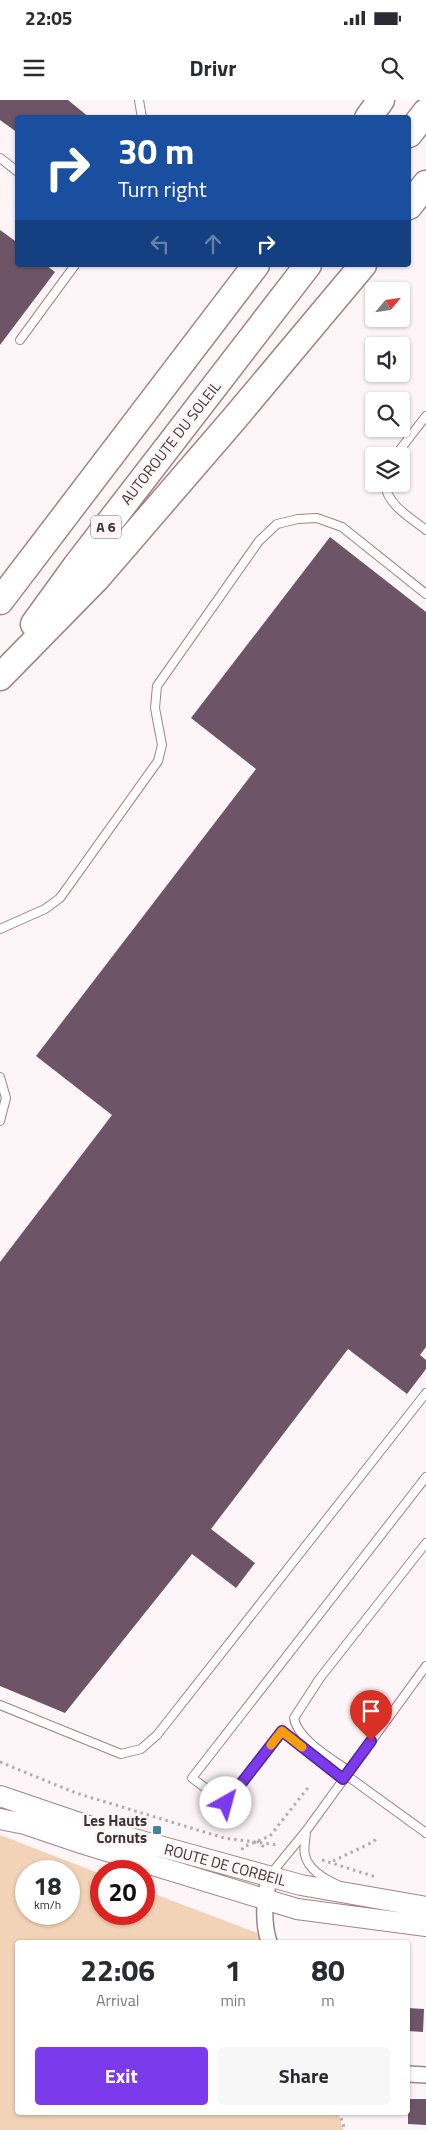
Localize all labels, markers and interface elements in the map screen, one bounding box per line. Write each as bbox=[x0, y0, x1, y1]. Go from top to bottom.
text: 22:05 bbox=[25, 3, 72, 32]
text: Drivr bbox=[189, 51, 237, 85]
icon: menu bbox=[20, 54, 48, 82]
icon: search bbox=[378, 54, 406, 82]
text: 30 m bbox=[118, 124, 194, 178]
icon: right bbox=[35, 135, 100, 200]
text: Turn right bbox=[118, 172, 207, 206]
icon: left bbox=[146, 230, 174, 258]
icon: ahead bbox=[199, 230, 227, 258]
icon: right bbox=[252, 230, 280, 258]
north arrow bbox=[365, 282, 410, 328]
map controls bbox=[365, 282, 410, 492]
button: sound bbox=[365, 337, 410, 382]
street label: AUTOROUTE DU SOLEIL bbox=[115, 376, 226, 509]
button: search bbox=[365, 392, 410, 437]
button: layers bbox=[365, 447, 410, 492]
road number: A 6 bbox=[91, 516, 121, 538]
pin bbox=[350, 1690, 392, 1741]
icon: arrive bbox=[357, 1697, 385, 1725]
position arrow bbox=[199, 1776, 251, 1828]
place label: Les Hauts Cornuts bbox=[83, 1809, 147, 1849]
marker: Les Hauts Cornuts bbox=[151, 1824, 163, 1836]
street label: ROUTE DE CORBEIL bbox=[162, 1837, 289, 1892]
speed limit sign: 20 bbox=[90, 1860, 155, 1925]
text: 18 bbox=[33, 1867, 62, 1905]
text: km/h bbox=[34, 1895, 61, 1914]
text: 22:06 bbox=[80, 1947, 155, 1993]
text: 1 bbox=[225, 1947, 242, 1993]
text: 80 bbox=[311, 1947, 345, 1993]
text: Arrival bbox=[96, 1988, 139, 2012]
text: min bbox=[220, 1988, 246, 2012]
text: m bbox=[321, 1988, 335, 2012]
button: Exit bbox=[35, 2047, 208, 2105]
button: Share bbox=[218, 2047, 390, 2105]

